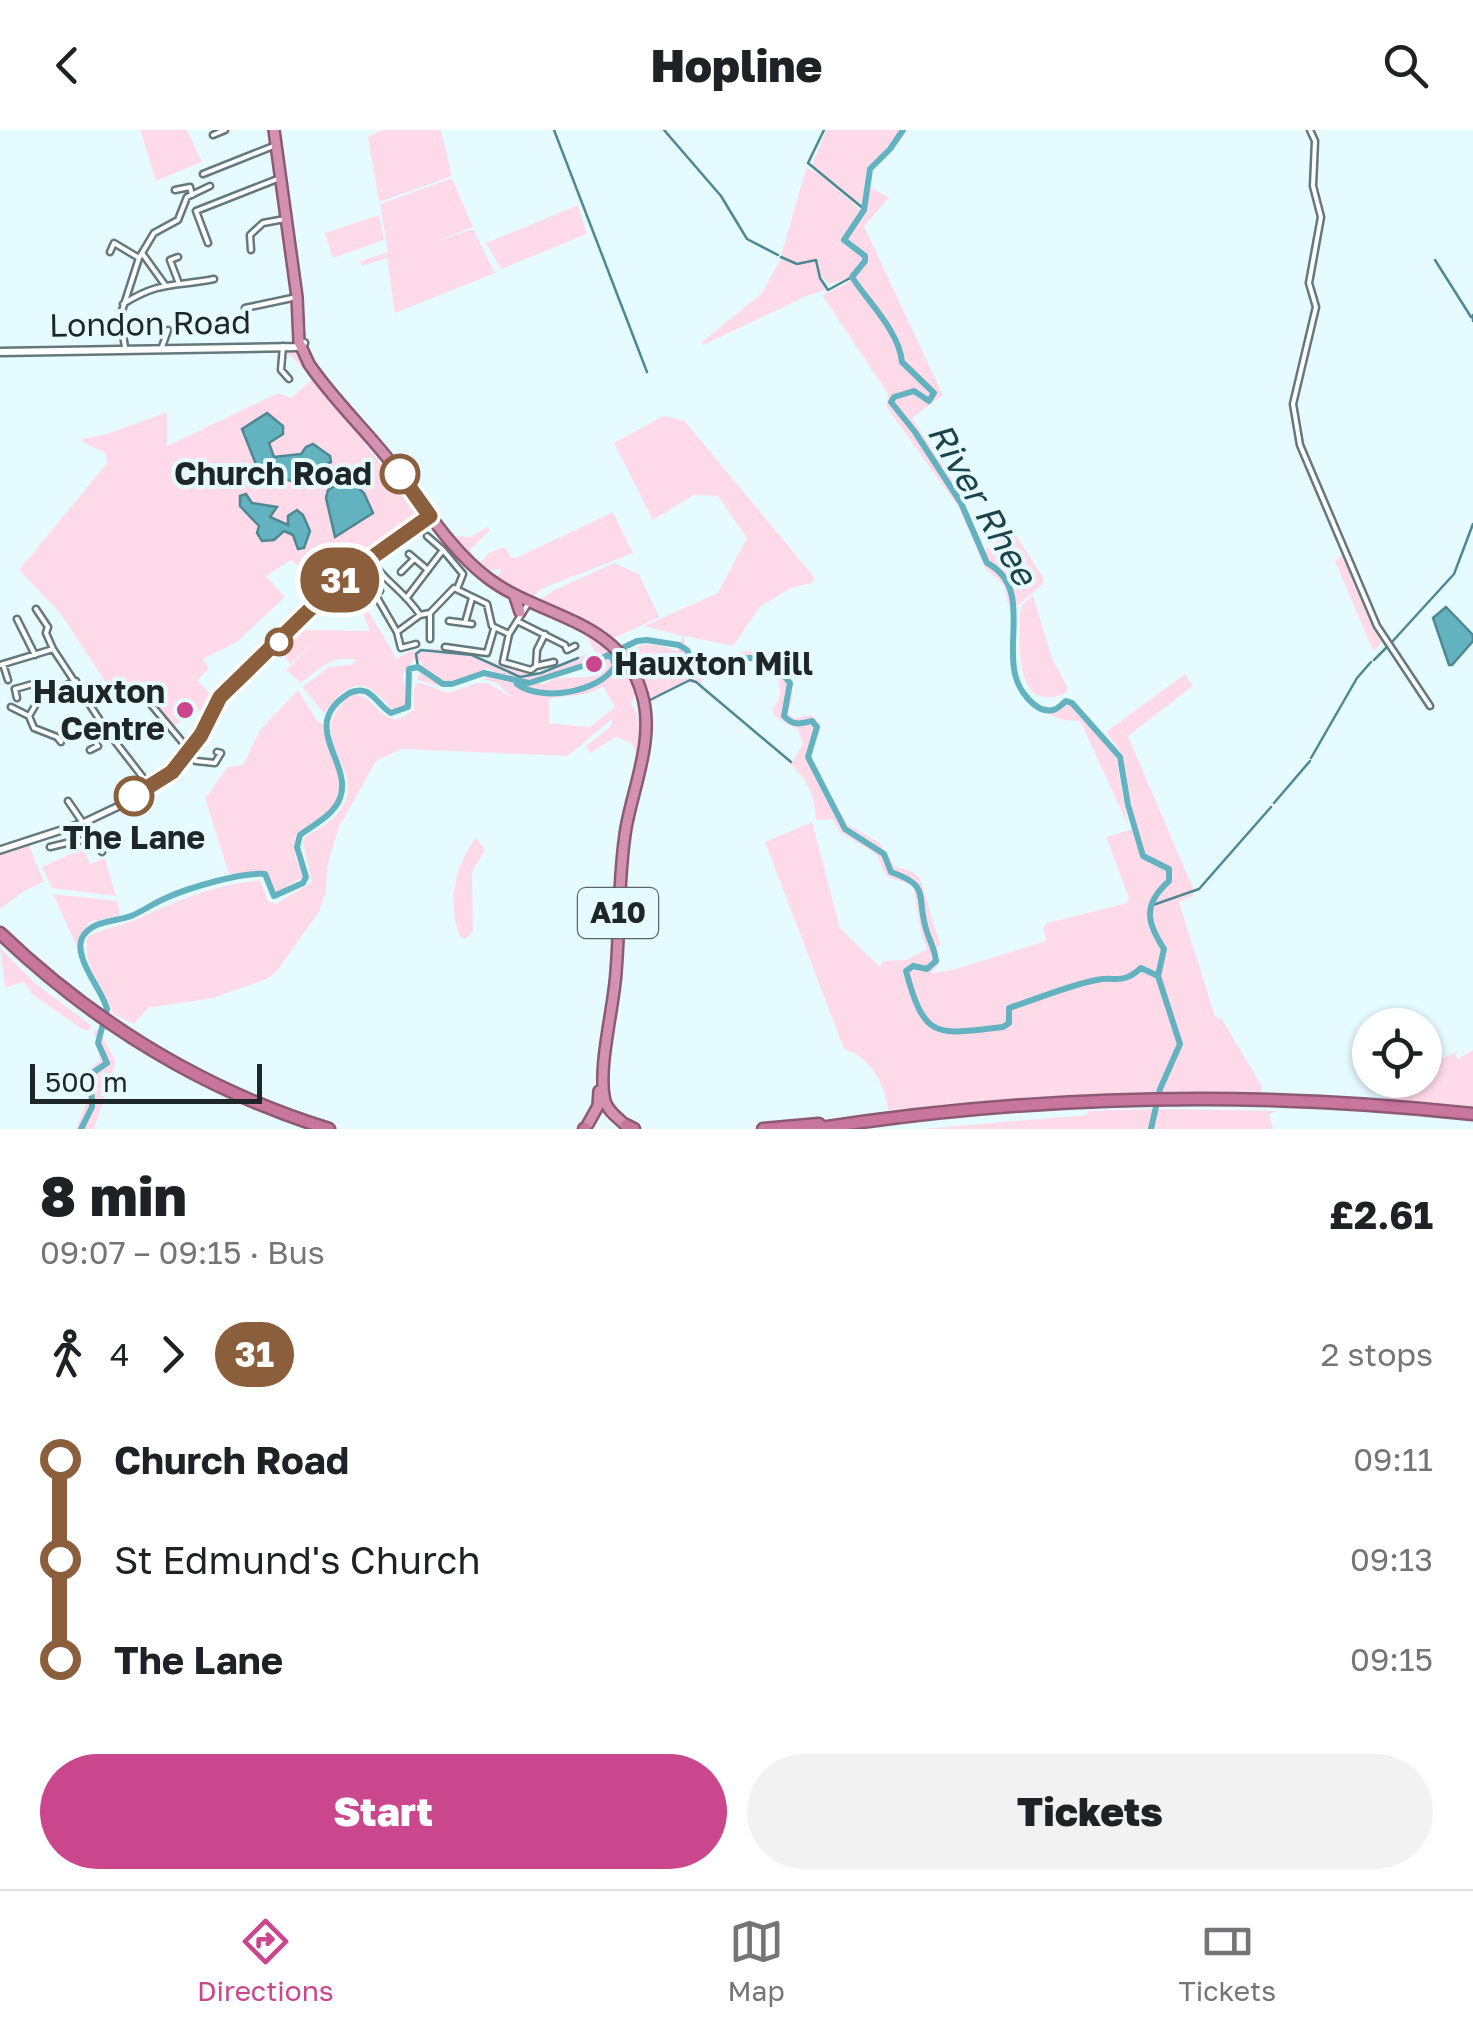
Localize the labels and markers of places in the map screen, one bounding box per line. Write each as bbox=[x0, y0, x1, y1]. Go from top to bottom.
place label: Church Road bbox=[174, 454, 372, 492]
marker: Church Road bbox=[381, 455, 419, 493]
unlabelled marker bbox=[266, 629, 292, 655]
place label: Hauxton Mill bbox=[614, 644, 813, 682]
marker: Hauxton Mill bbox=[583, 653, 605, 675]
place label: Hauxton Centre bbox=[33, 672, 165, 747]
marker: Hauxton Centre bbox=[174, 699, 196, 721]
marker: The Lane bbox=[115, 777, 153, 815]
place label: The Lane bbox=[63, 818, 205, 856]

